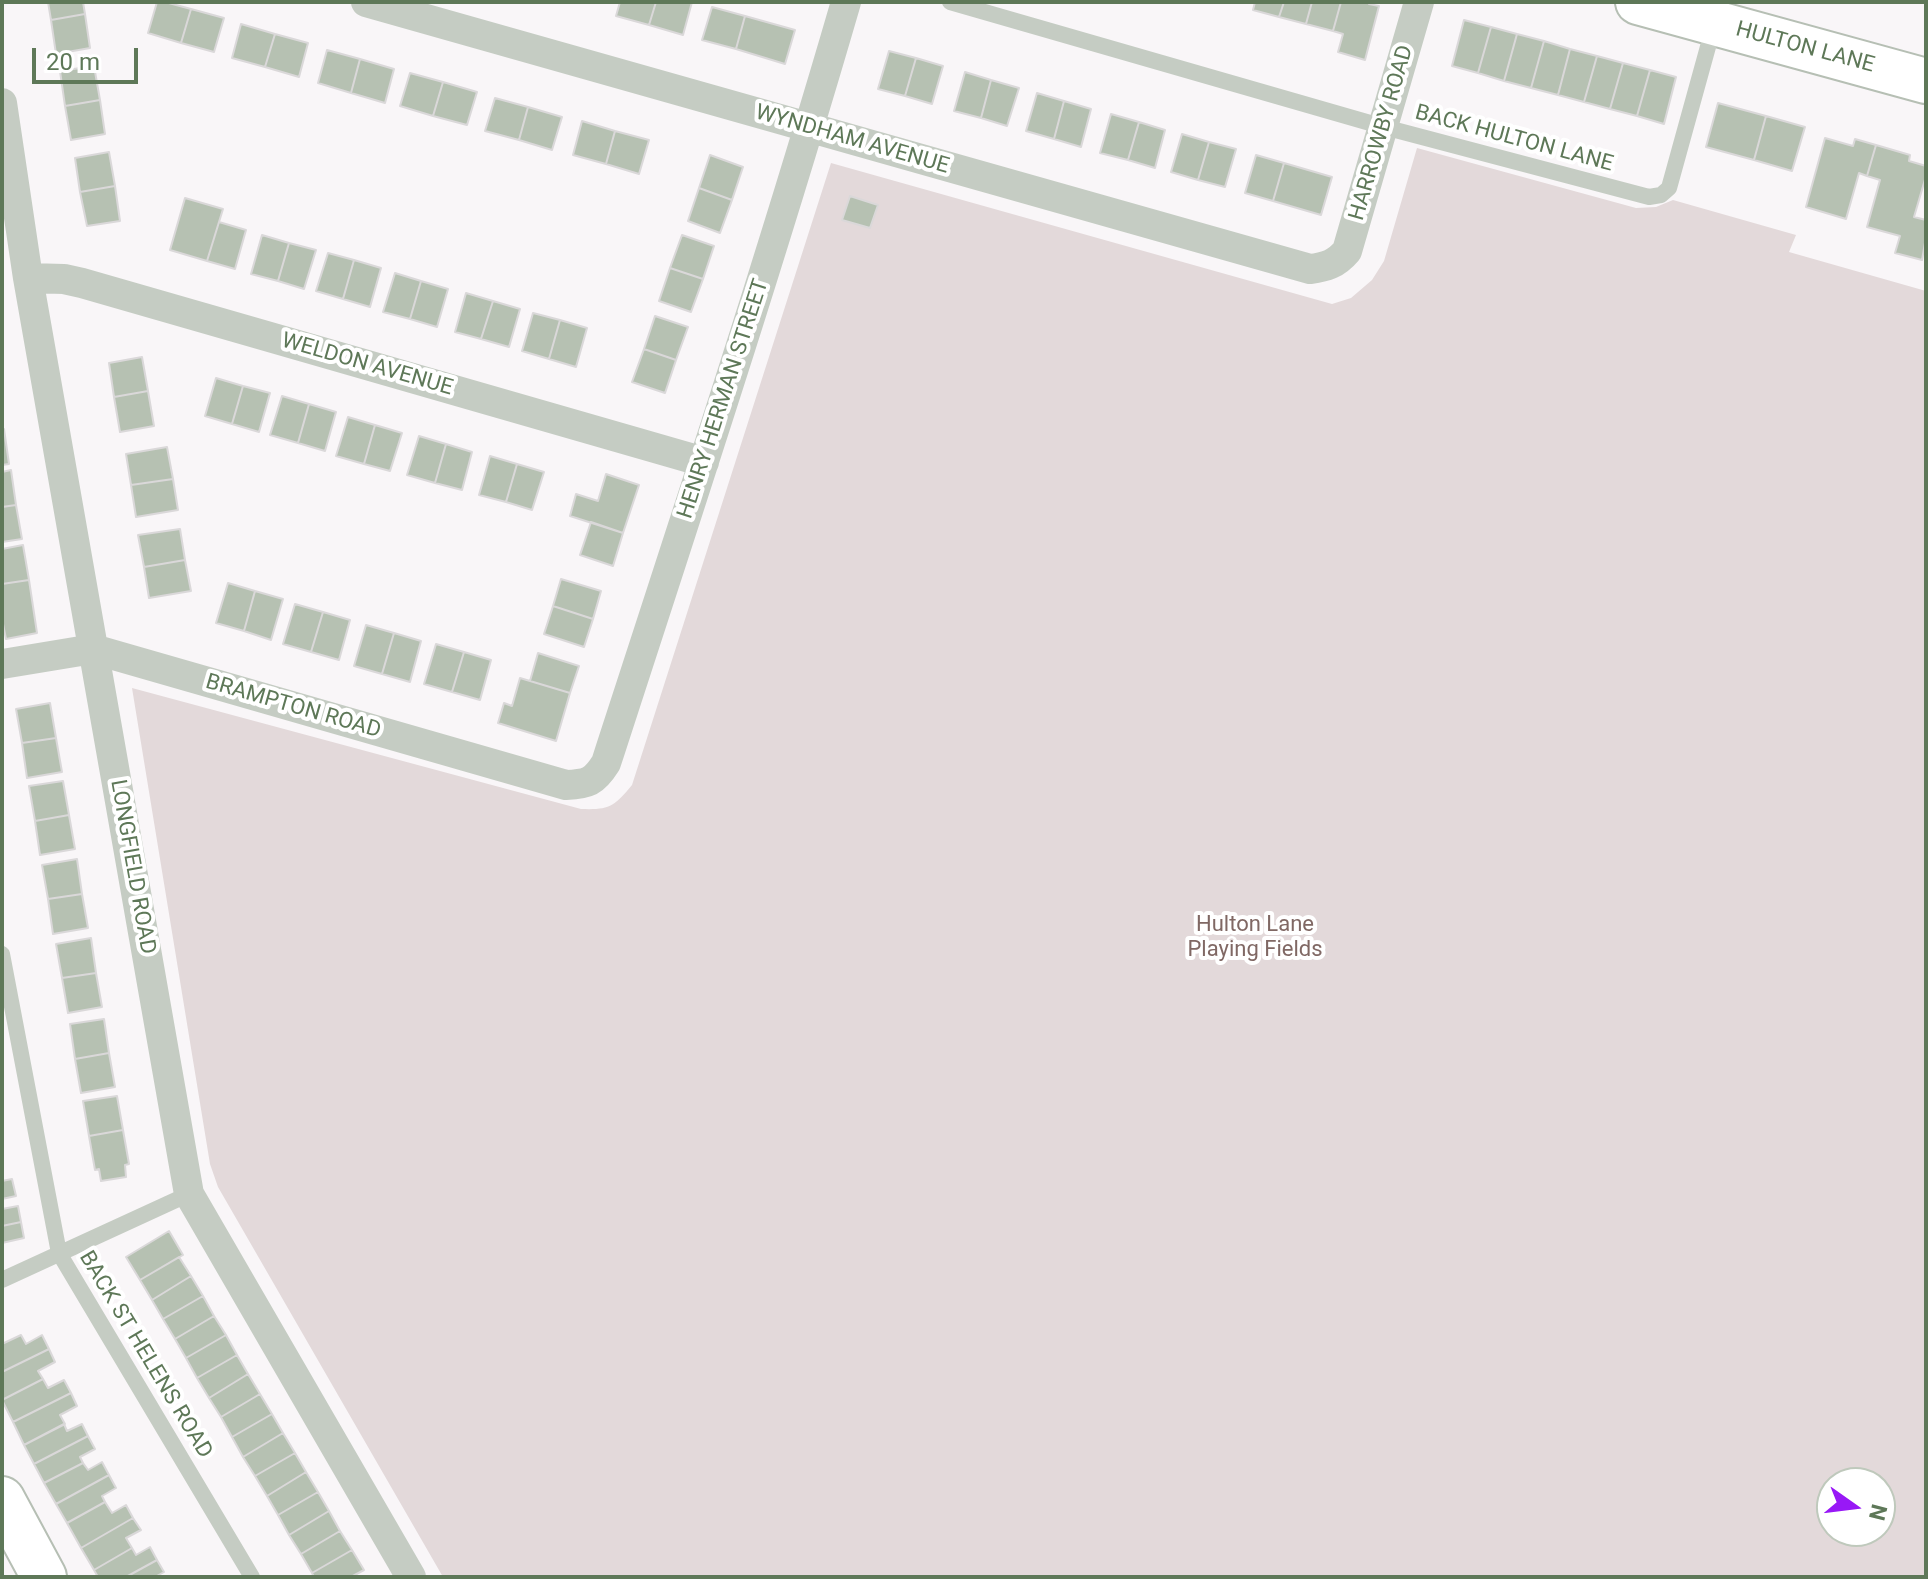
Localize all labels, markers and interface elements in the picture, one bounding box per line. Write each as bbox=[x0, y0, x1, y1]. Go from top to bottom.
street label: HULTON LANE bbox=[1733, 17, 1877, 79]
scale bar bbox=[36, 32, 142, 82]
street label: HARROWBY ROAD bbox=[1344, 42, 1420, 224]
text: 20 m bbox=[46, 48, 100, 76]
street label: WYNDHAM AVENUE bbox=[752, 100, 952, 180]
street label: BACK HULTON LANE bbox=[1412, 100, 1616, 178]
street label: HENRY HERMAN STREET bbox=[673, 276, 775, 522]
street label: WELDON AVENUE bbox=[278, 328, 456, 402]
street label: BRAMPTON ROAD bbox=[202, 669, 384, 745]
street label: LONGFIELD ROAD bbox=[104, 778, 160, 956]
park label: Hulton Lane Playing Fields bbox=[1187, 912, 1323, 964]
street label: BACK ST HELENS ROAD bbox=[73, 1247, 217, 1463]
north arrow bbox=[1816, 1467, 1896, 1547]
text: N bbox=[1864, 1502, 1892, 1523]

